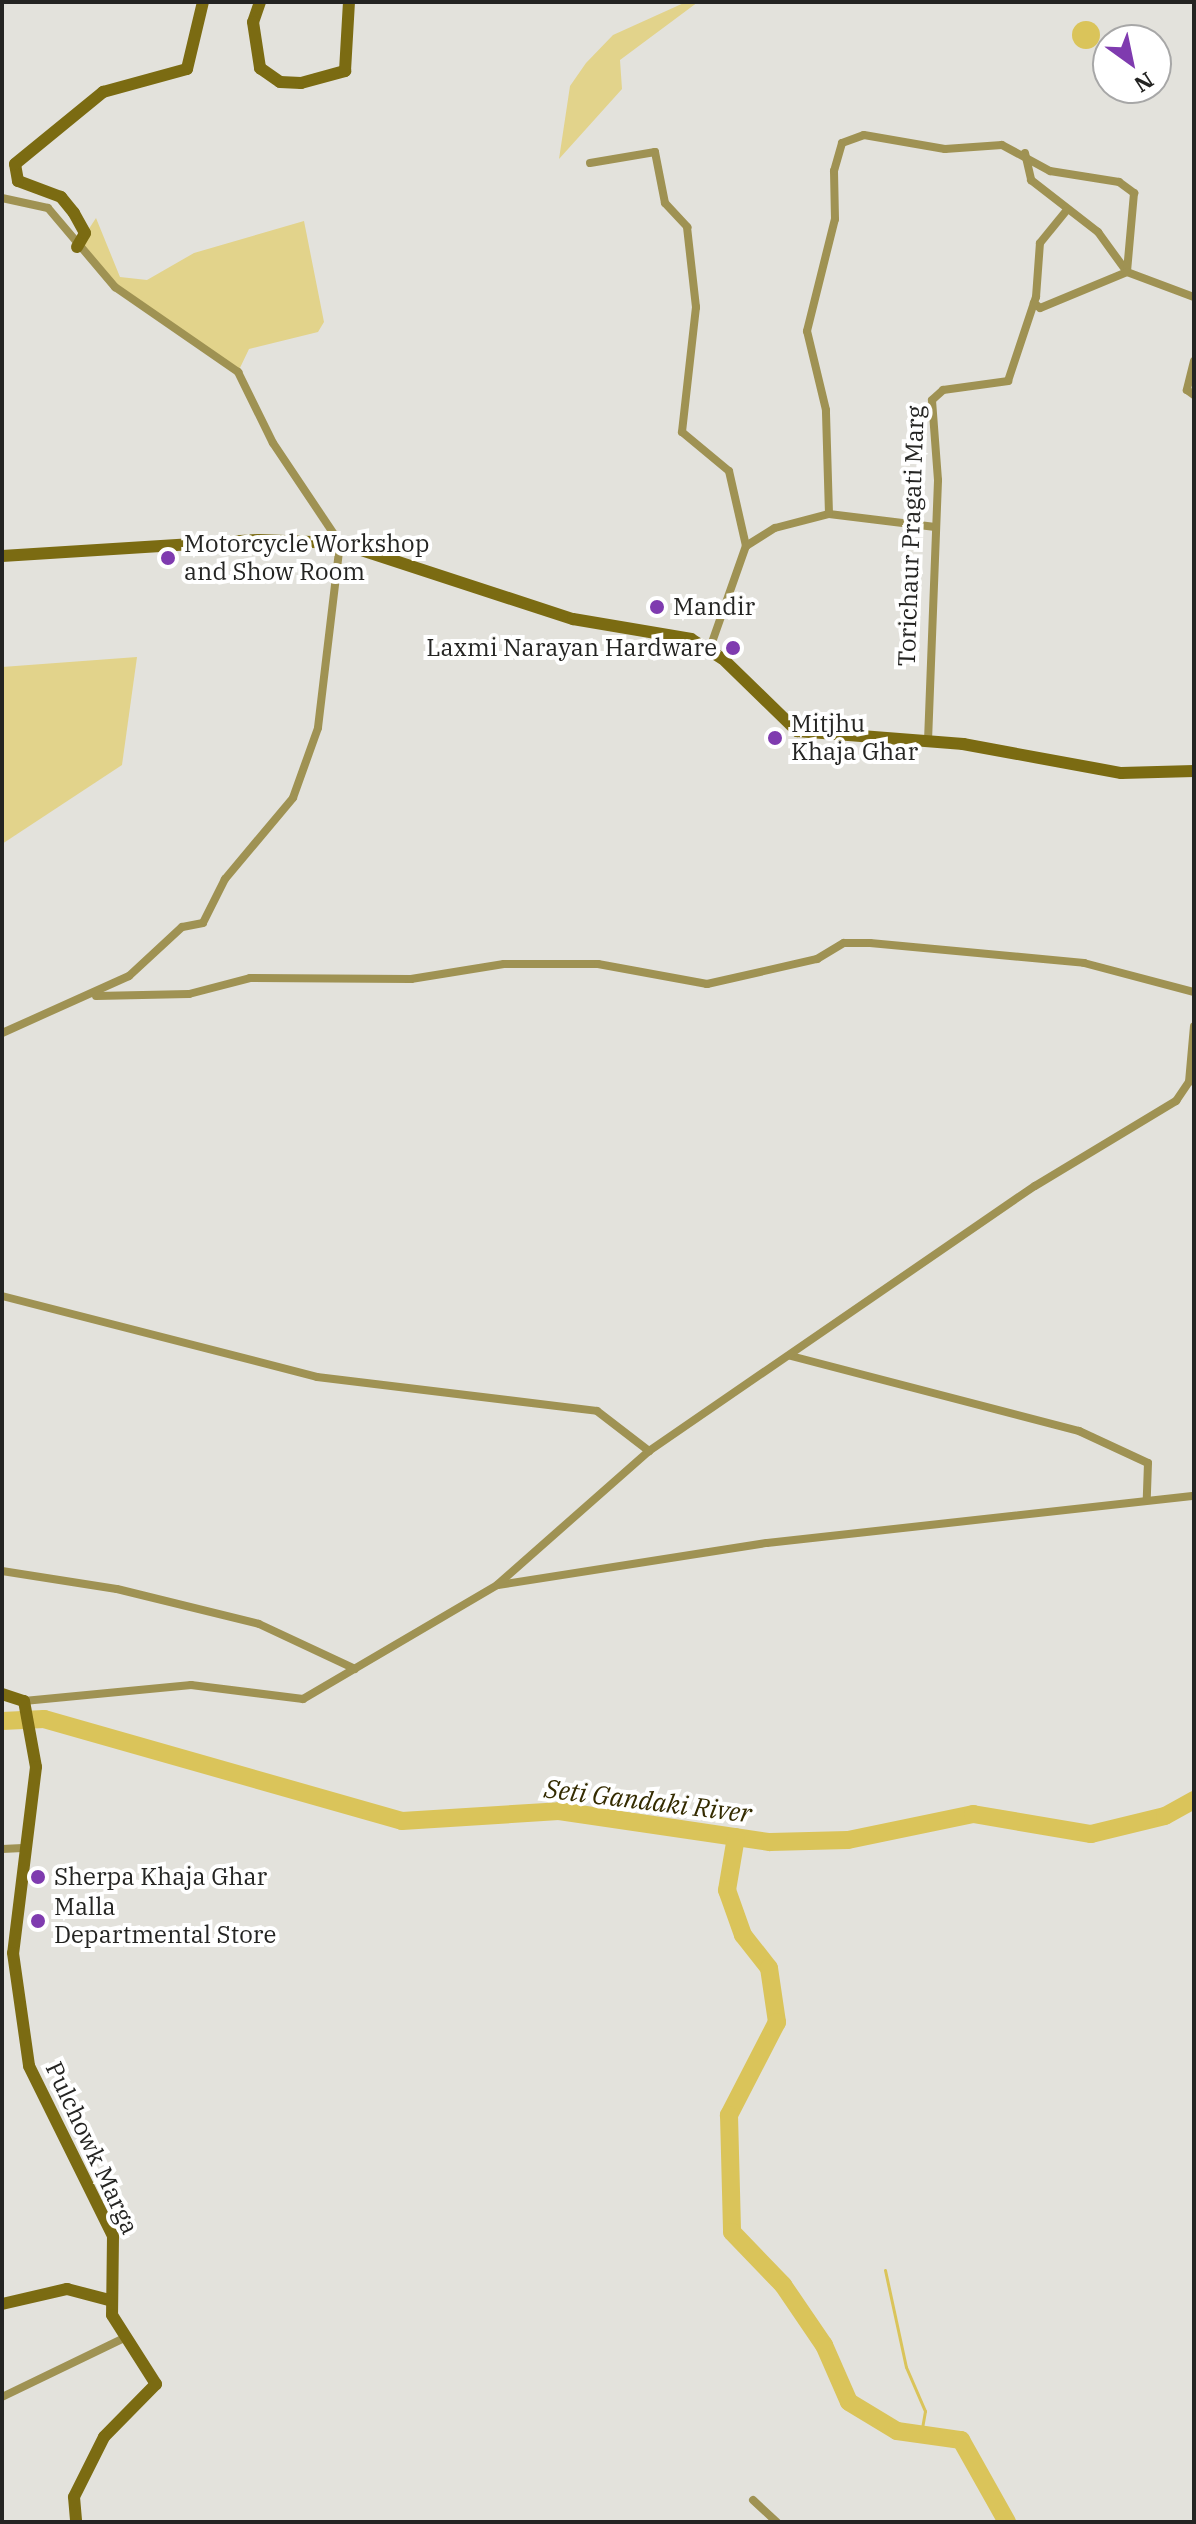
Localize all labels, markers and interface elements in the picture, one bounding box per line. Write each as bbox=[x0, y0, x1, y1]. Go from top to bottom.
north arrow bbox=[1092, 24, 1172, 104]
text: N bbox=[1129, 66, 1159, 100]
street label: Torichaur Pragati Marg bbox=[892, 405, 930, 667]
place label: Motorcycle Workshop and Show Room bbox=[184, 530, 429, 586]
marker: Motorcycle Workshop and Show Room bbox=[159, 549, 177, 567]
place label: Mandir bbox=[673, 593, 755, 621]
marker: Mandir bbox=[648, 598, 666, 616]
place label: Laxmi Narayan Hardware bbox=[426, 634, 717, 662]
marker: Laxmi Narayan Hardware bbox=[724, 639, 742, 657]
place label: Mitjhu Khaja Ghar bbox=[791, 710, 918, 766]
marker: Mitjhu Khaja Ghar bbox=[766, 729, 784, 747]
water label: Seti Gandaki River bbox=[542, 1773, 754, 1829]
place label: Sherpa Khaja Ghar bbox=[54, 1863, 267, 1891]
marker: Sherpa Khaja Ghar bbox=[29, 1868, 47, 1886]
place label: Malla Departmental Store bbox=[54, 1893, 276, 1949]
marker: Malla Departmental Store bbox=[29, 1912, 47, 1930]
street label: Pulchowk Marga bbox=[39, 2057, 145, 2239]

